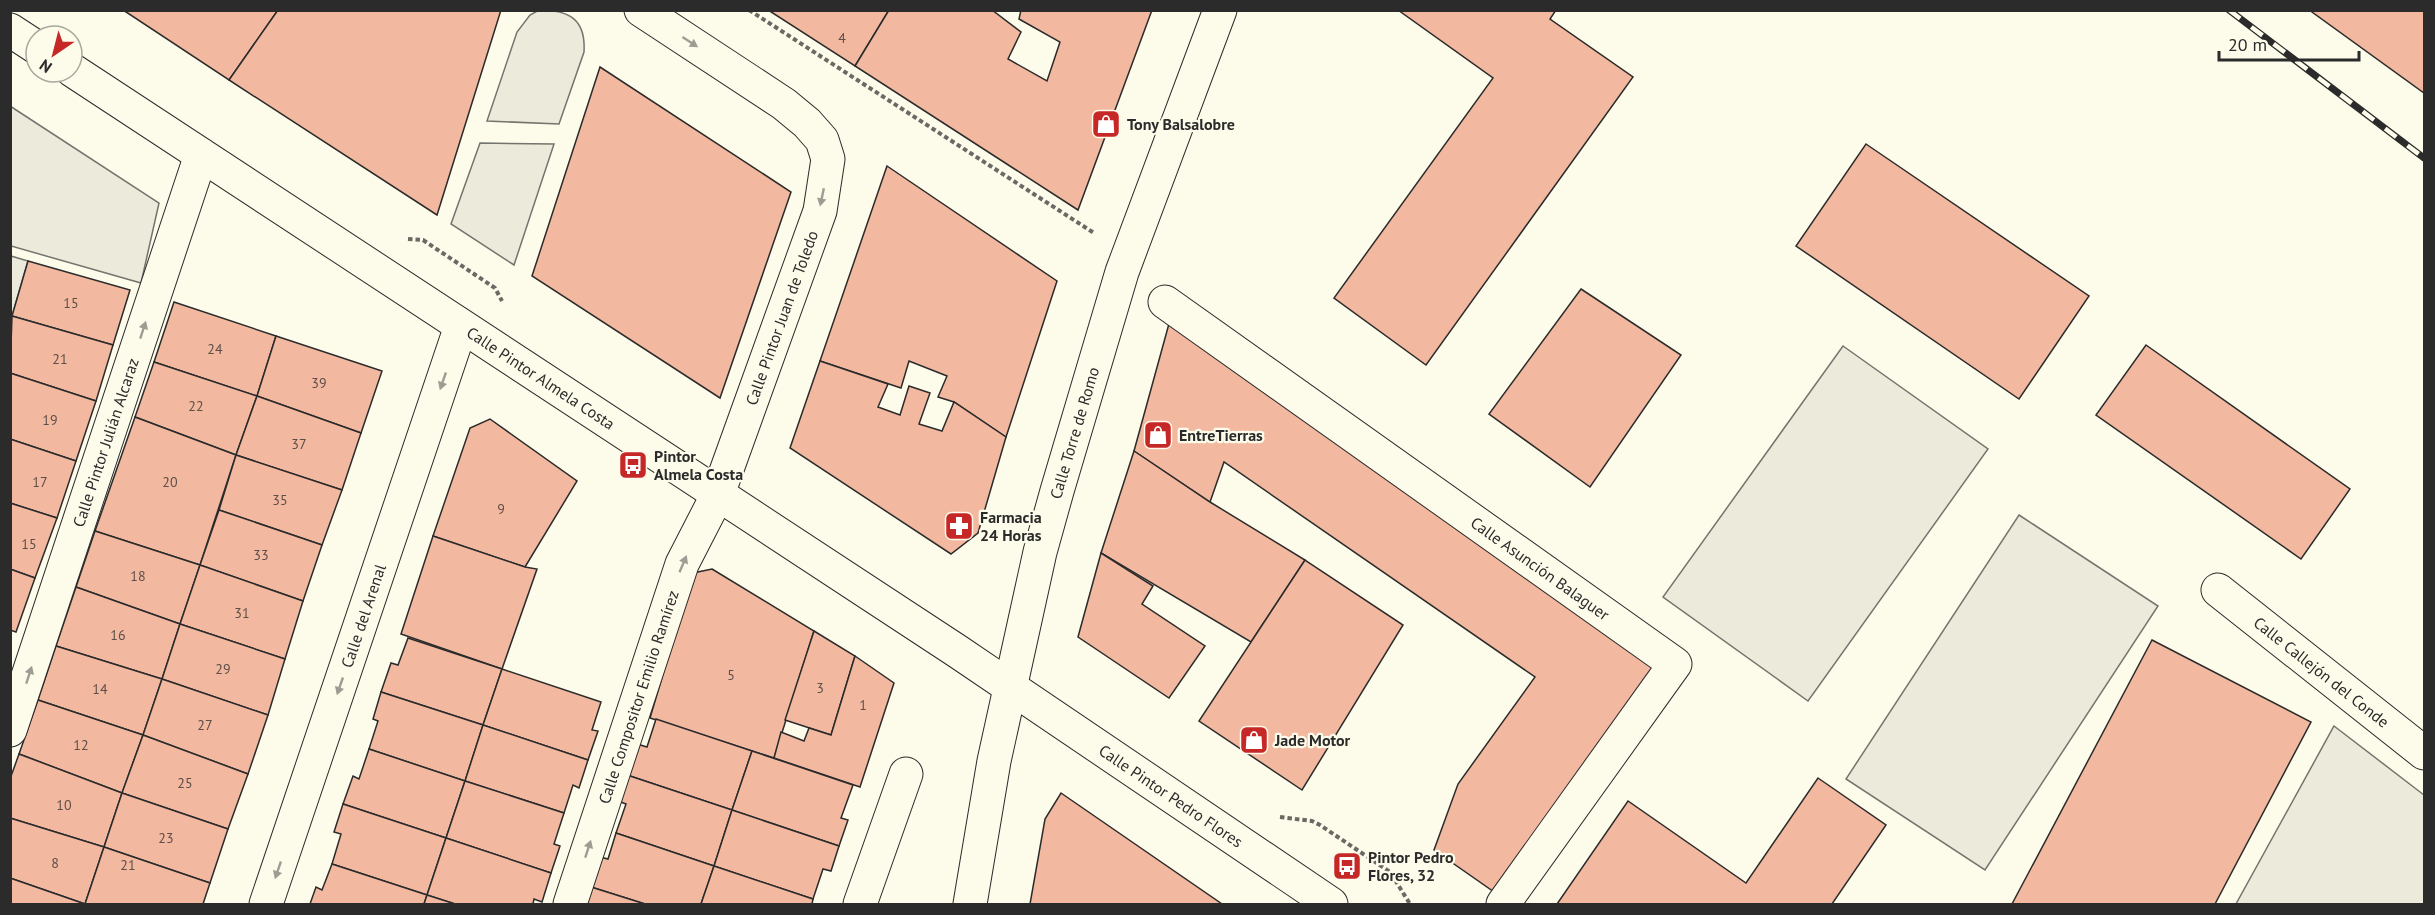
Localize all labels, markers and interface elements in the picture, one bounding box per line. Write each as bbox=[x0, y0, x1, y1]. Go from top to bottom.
north arrow bbox=[24, 24, 84, 84]
scale bar bbox=[2219, 24, 2358, 62]
house number: 4 bbox=[838, 29, 846, 47]
text: 20 m bbox=[2228, 33, 2267, 56]
one-way arrow bbox=[682, 37, 698, 48]
text: N bbox=[35, 55, 55, 77]
shop icon: Tony Balsalobre bbox=[1090, 108, 1122, 140]
place label: Tony Balsalobre bbox=[1127, 114, 1235, 134]
one-way arrow bbox=[817, 188, 827, 206]
street label: Calle Pintor Juan de Toledo bbox=[741, 228, 822, 408]
house number: 15 bbox=[63, 294, 79, 312]
one-way arrow bbox=[139, 321, 148, 339]
street label: Calle Pintor Almela Costa bbox=[463, 322, 619, 434]
house number: 24 bbox=[207, 340, 223, 358]
house number: 21 bbox=[52, 350, 68, 368]
street label: Calle Pintor Julián Alcaraz bbox=[68, 355, 143, 529]
street label: Calle Torre de Romo bbox=[1045, 364, 1103, 501]
one-way arrow bbox=[437, 372, 447, 390]
house number: 39 bbox=[311, 374, 327, 392]
house number: 22 bbox=[188, 397, 204, 415]
house number: 19 bbox=[42, 411, 58, 429]
shop icon: EntreTierras bbox=[1142, 419, 1174, 451]
place label: EntreTierras bbox=[1179, 425, 1263, 445]
house number: 37 bbox=[291, 435, 307, 453]
place label: Pintor Almela Costa bbox=[654, 446, 743, 484]
bus stop icon: Pintor Almela Costa bbox=[617, 449, 649, 481]
house number: 17 bbox=[32, 473, 48, 491]
house number: 20 bbox=[162, 473, 178, 491]
house number: 35 bbox=[272, 491, 288, 509]
house number: 9 bbox=[497, 500, 505, 518]
place label: Farmacia 24 Horas bbox=[980, 507, 1042, 545]
pharmacy icon: Farmacia 24 Horas bbox=[943, 510, 975, 542]
street label: Calle Asunción Balaguer bbox=[1467, 512, 1614, 625]
house number: 15 bbox=[21, 535, 37, 553]
house number: 33 bbox=[253, 546, 269, 564]
one-way arrow bbox=[678, 555, 688, 573]
street label: Calle del Arenal bbox=[336, 561, 390, 670]
house number: 18 bbox=[130, 567, 146, 585]
street label: Calle Compositor Emilio Ramírez bbox=[594, 588, 683, 806]
house number: 31 bbox=[234, 604, 250, 622]
street label: Calle Callejón del Conde bbox=[2250, 612, 2393, 732]
house number: 16 bbox=[110, 626, 126, 644]
house number: 29 bbox=[215, 660, 231, 678]
one-way arrow bbox=[25, 666, 34, 684]
house number: 5 bbox=[727, 666, 735, 684]
one-way arrow bbox=[335, 677, 344, 695]
house number: 3 bbox=[816, 679, 824, 697]
house number: 14 bbox=[92, 680, 108, 698]
house number: 1 bbox=[859, 696, 867, 714]
house number: 27 bbox=[197, 716, 213, 734]
shop icon: Jade Motor bbox=[1238, 724, 1270, 756]
place label: Jade Motor bbox=[1274, 730, 1351, 750]
house number: 12 bbox=[73, 736, 89, 754]
street label: Calle Pintor Pedro Flores bbox=[1095, 740, 1247, 852]
house number: 25 bbox=[177, 774, 193, 792]
house number: 10 bbox=[56, 796, 72, 814]
house number: 23 bbox=[158, 829, 174, 847]
one-way arrow bbox=[584, 840, 593, 858]
place label: Pintor Pedro Flores, 32 bbox=[1368, 847, 1454, 885]
bus stop icon: Pintor Pedro Flores, 32 bbox=[1331, 850, 1363, 882]
house number: 8 bbox=[51, 854, 59, 872]
house number: 21 bbox=[120, 856, 136, 874]
one-way arrow bbox=[272, 861, 282, 879]

